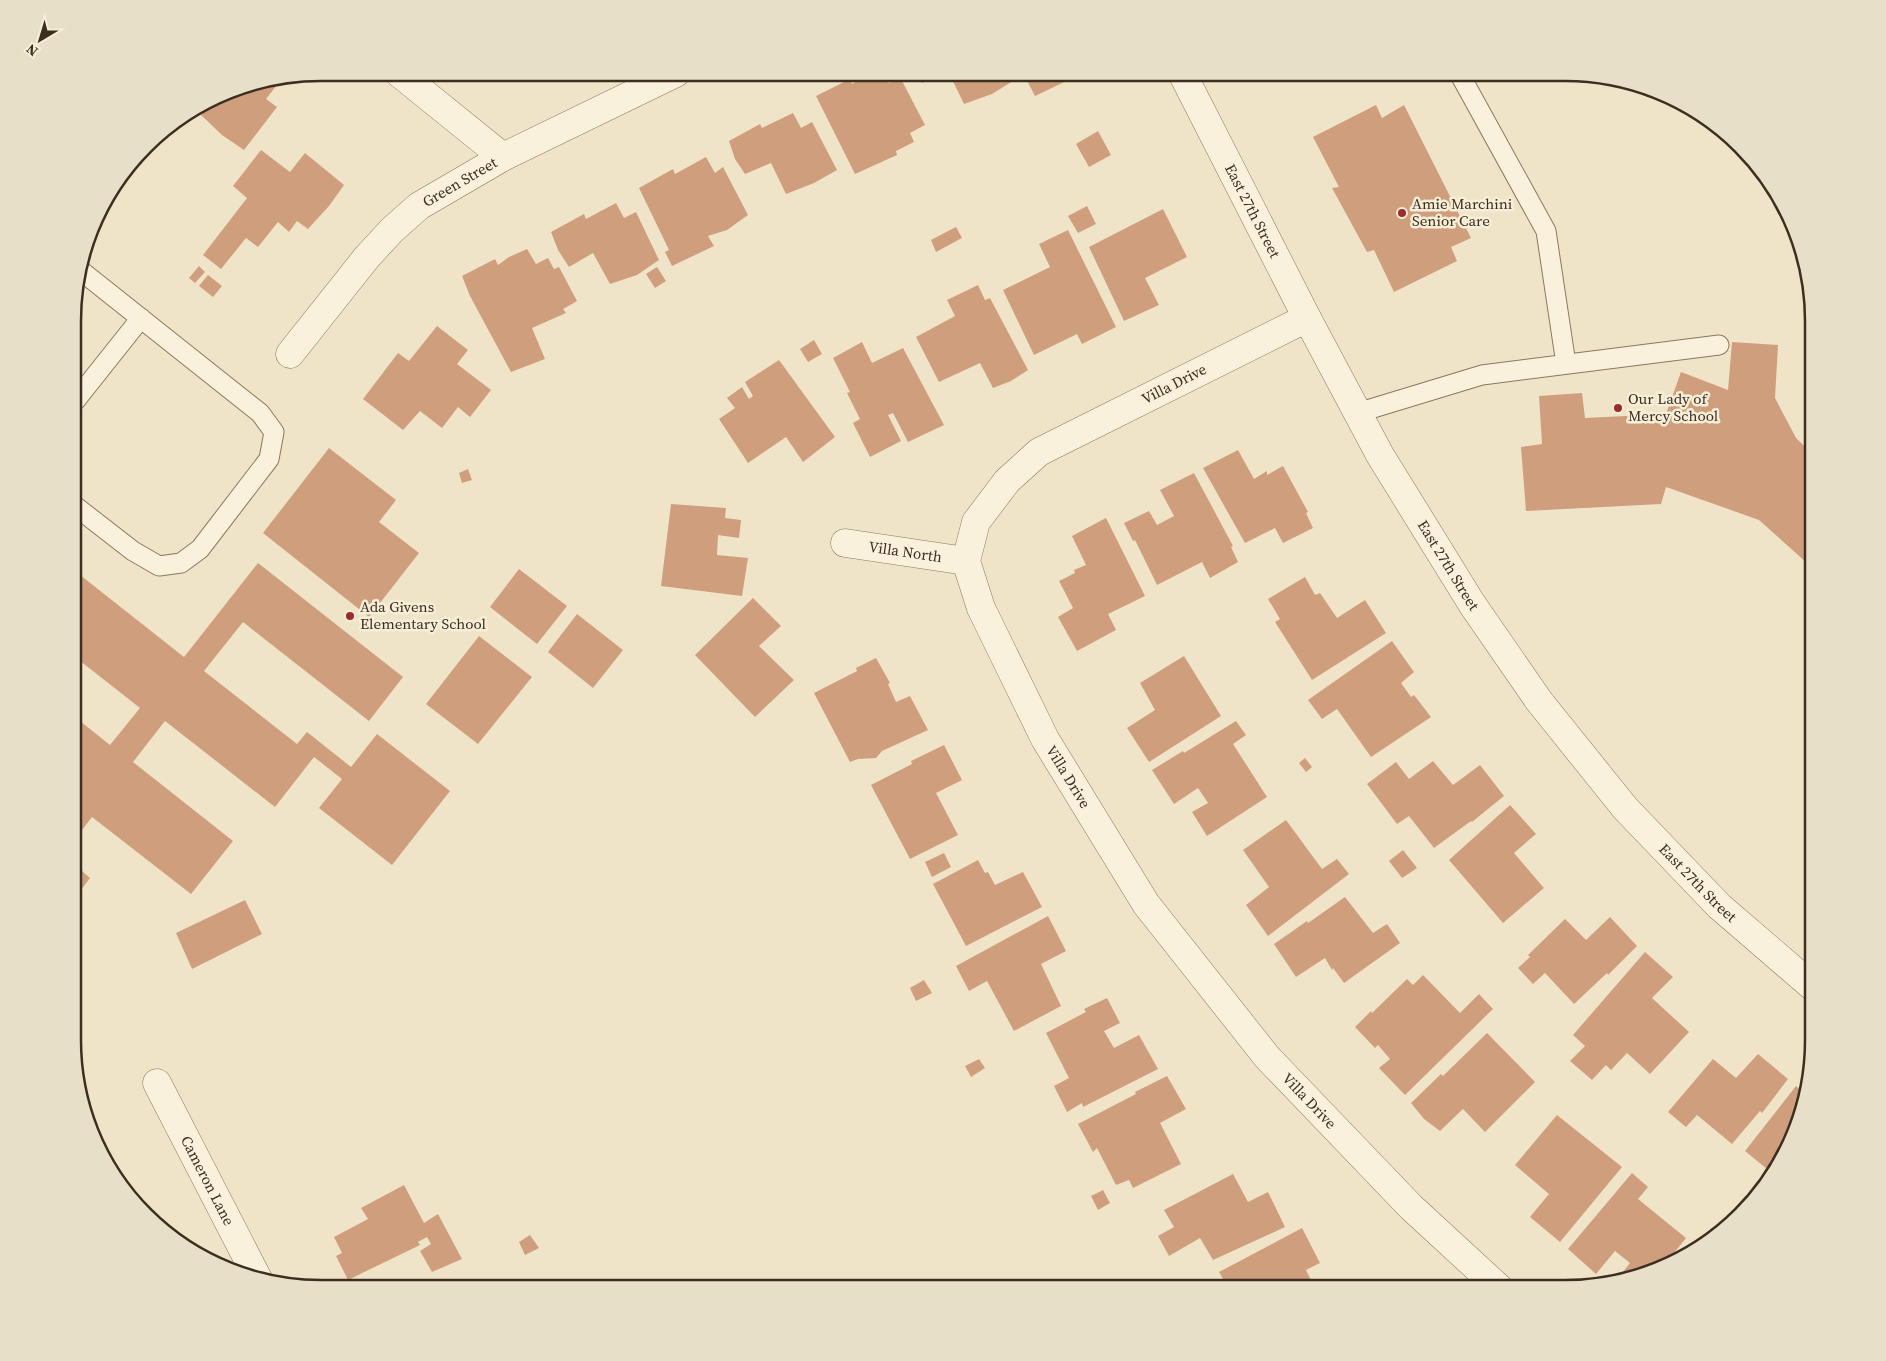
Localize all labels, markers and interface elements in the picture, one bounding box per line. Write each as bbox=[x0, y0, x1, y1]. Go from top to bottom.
north arrow bbox=[15, 15, 65, 65]
text: N bbox=[22, 39, 42, 61]
street label: Green Street bbox=[418, 152, 501, 212]
street label: East 27th Street bbox=[1220, 160, 1286, 262]
place label: Amie Marchini Senior Care bbox=[1412, 193, 1512, 231]
marker: Amie Marchini Senior Care bbox=[1396, 207, 1408, 219]
street label: Villa Drive bbox=[1138, 358, 1210, 409]
place label: Our Lady of Mercy School bbox=[1628, 388, 1719, 426]
marker: Our Lady of Mercy School bbox=[1612, 402, 1624, 414]
street label: East 27th Street bbox=[1413, 516, 1485, 615]
street label: Villa North bbox=[867, 536, 943, 567]
place label: Ada Givens Elementary School bbox=[360, 596, 487, 634]
marker: Ada Givens Elementary School bbox=[344, 610, 356, 622]
street label: Villa Drive bbox=[1041, 741, 1096, 812]
street label: East 27th Street bbox=[1654, 839, 1741, 927]
street label: Villa Drive bbox=[1278, 1068, 1342, 1133]
street label: Cameron Lane bbox=[176, 1132, 240, 1229]

